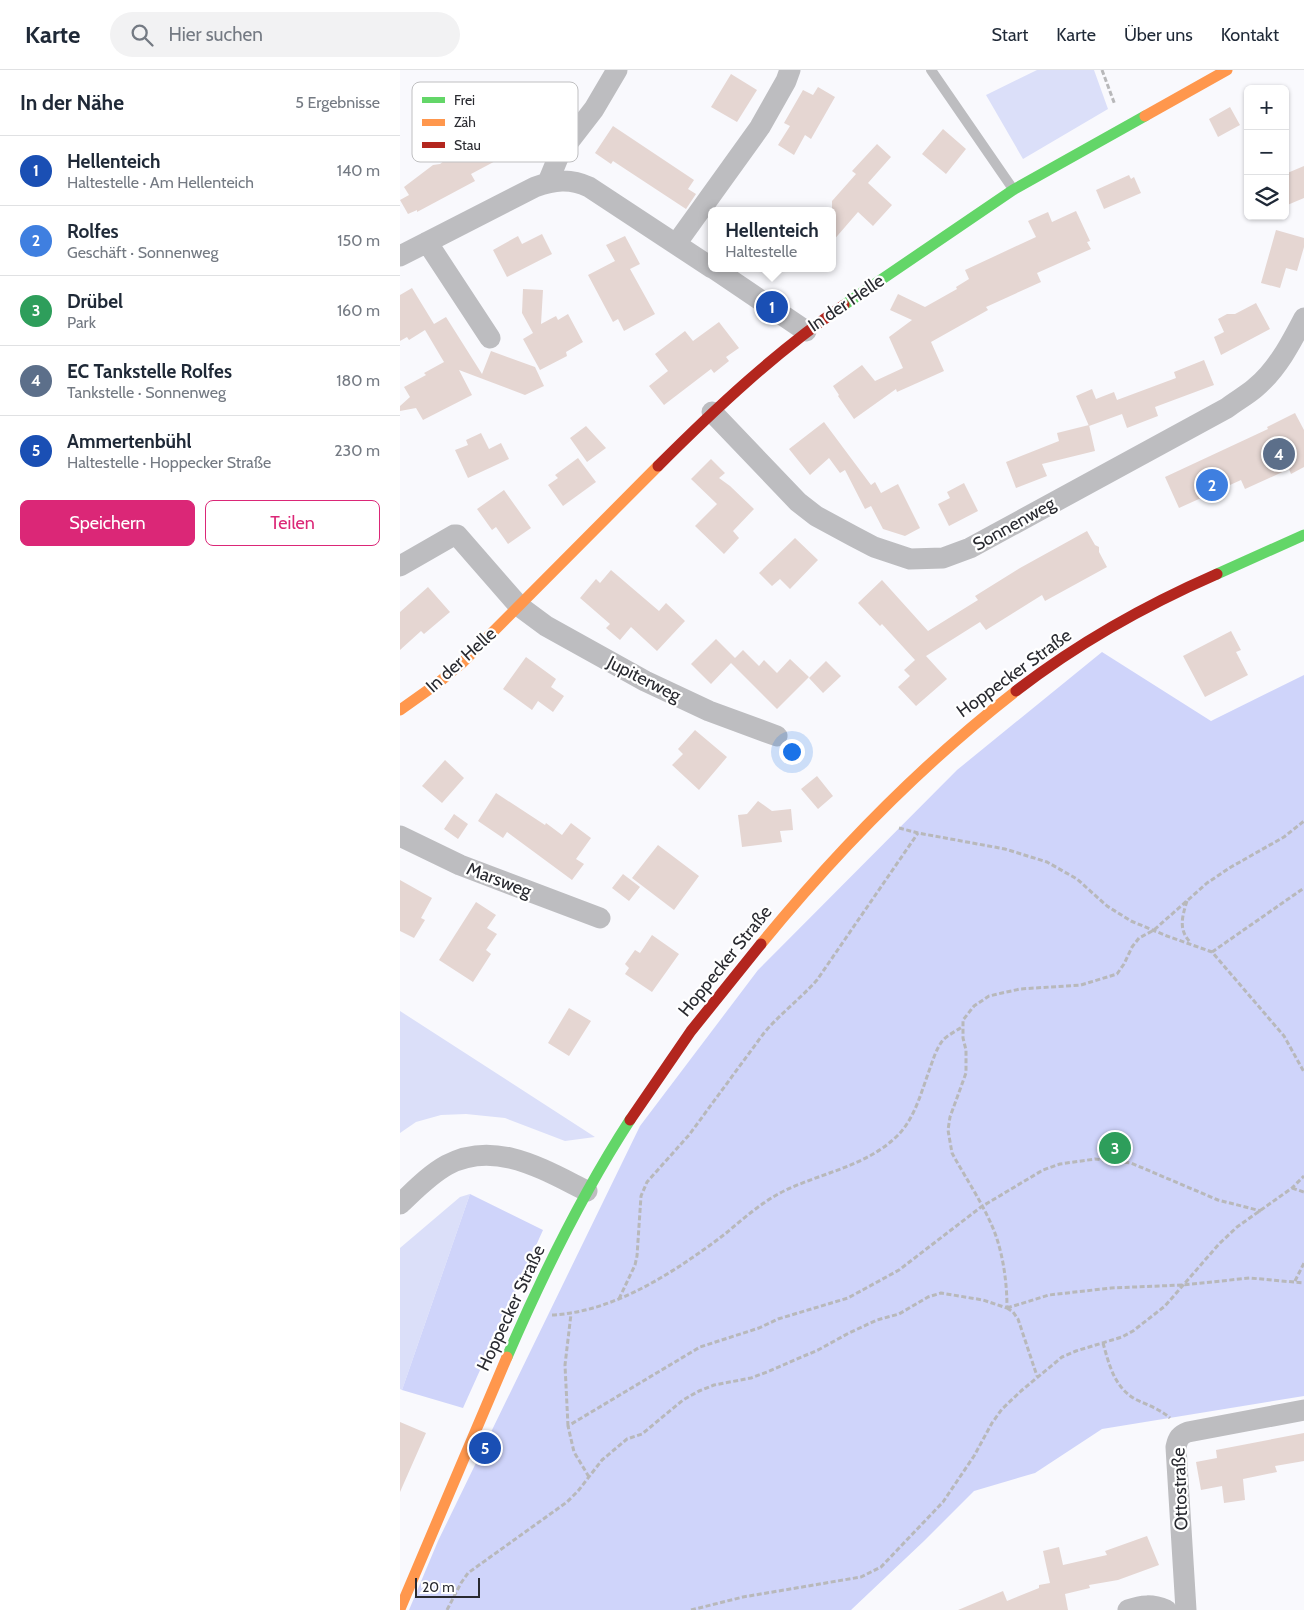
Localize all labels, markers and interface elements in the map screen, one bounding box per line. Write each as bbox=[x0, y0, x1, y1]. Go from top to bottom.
search box bbox=[110, 12, 460, 57]
text: Karte bbox=[25, 20, 80, 49]
icon: search bbox=[128, 21, 156, 49]
text: Hier suchen bbox=[168, 23, 263, 46]
text: Start bbox=[992, 24, 1028, 46]
text: Karte bbox=[1056, 24, 1096, 46]
text: Über uns bbox=[1124, 24, 1193, 46]
text: Kontakt bbox=[1221, 24, 1279, 46]
legend bbox=[412, 82, 578, 162]
map controls bbox=[1244, 85, 1289, 220]
button: + bbox=[1244, 85, 1289, 130]
text: In der Nähe bbox=[20, 90, 124, 115]
text: Frei bbox=[454, 91, 475, 109]
text: 5 Ergebnisse bbox=[295, 93, 380, 112]
text: Zäh bbox=[454, 113, 476, 131]
button: − bbox=[1244, 130, 1289, 175]
text: Stau bbox=[454, 136, 481, 154]
text: Hellenteich bbox=[67, 150, 160, 173]
text: 1 bbox=[33, 161, 39, 180]
text: 140 m bbox=[337, 161, 380, 180]
text: Haltestelle · Am Hellenteich bbox=[67, 173, 254, 192]
button: layers bbox=[1244, 175, 1289, 220]
popup bbox=[708, 207, 836, 272]
text: Hellenteich bbox=[725, 219, 819, 242]
text: Rolfes bbox=[67, 220, 118, 243]
text: 2 bbox=[32, 231, 40, 250]
text: 150 m bbox=[337, 231, 380, 250]
text: Haltestelle bbox=[725, 242, 797, 261]
text: Geschäft · Sonnenweg bbox=[67, 243, 218, 262]
street label: In der Helle bbox=[804, 270, 888, 336]
pin: 1 bbox=[756, 288, 788, 326]
text: Drübel bbox=[67, 290, 123, 313]
text: 3 bbox=[32, 301, 40, 320]
text: 160 m bbox=[337, 301, 380, 320]
text: Park bbox=[67, 313, 96, 332]
text: EC Tankstelle Rolfes bbox=[67, 360, 232, 383]
text: 4 bbox=[31, 371, 41, 390]
text: 180 m bbox=[336, 371, 380, 390]
text: Tankstelle · Sonnenweg bbox=[67, 383, 226, 402]
text: Ammertenbühl bbox=[67, 430, 192, 453]
pin: 4 bbox=[1263, 435, 1295, 473]
text: 5 bbox=[32, 441, 40, 460]
text: 230 m bbox=[334, 441, 380, 460]
text: Haltestelle · Hoppecker Straße bbox=[67, 453, 271, 472]
pin: 2 bbox=[1196, 466, 1228, 504]
street label: Sonnenweg bbox=[969, 492, 1060, 556]
button: Speichern bbox=[20, 500, 195, 546]
button: Teilen bbox=[205, 500, 380, 546]
street label: In der Helle bbox=[421, 623, 501, 697]
street label: Hoppecker Straße bbox=[952, 624, 1076, 722]
street label: Jupiterweg bbox=[603, 651, 685, 707]
your location bbox=[779, 739, 805, 765]
street label: Marsweg bbox=[464, 858, 535, 903]
street label: Hoppecker Straße bbox=[674, 901, 776, 1021]
pin: 3 bbox=[1099, 1129, 1131, 1167]
street label: Hoppecker Straße bbox=[472, 1242, 550, 1374]
pin: 5 bbox=[469, 1429, 501, 1467]
street label: Ottostraße bbox=[1168, 1447, 1192, 1531]
scale bar bbox=[415, 1575, 480, 1598]
text: 20 m bbox=[422, 1578, 455, 1596]

